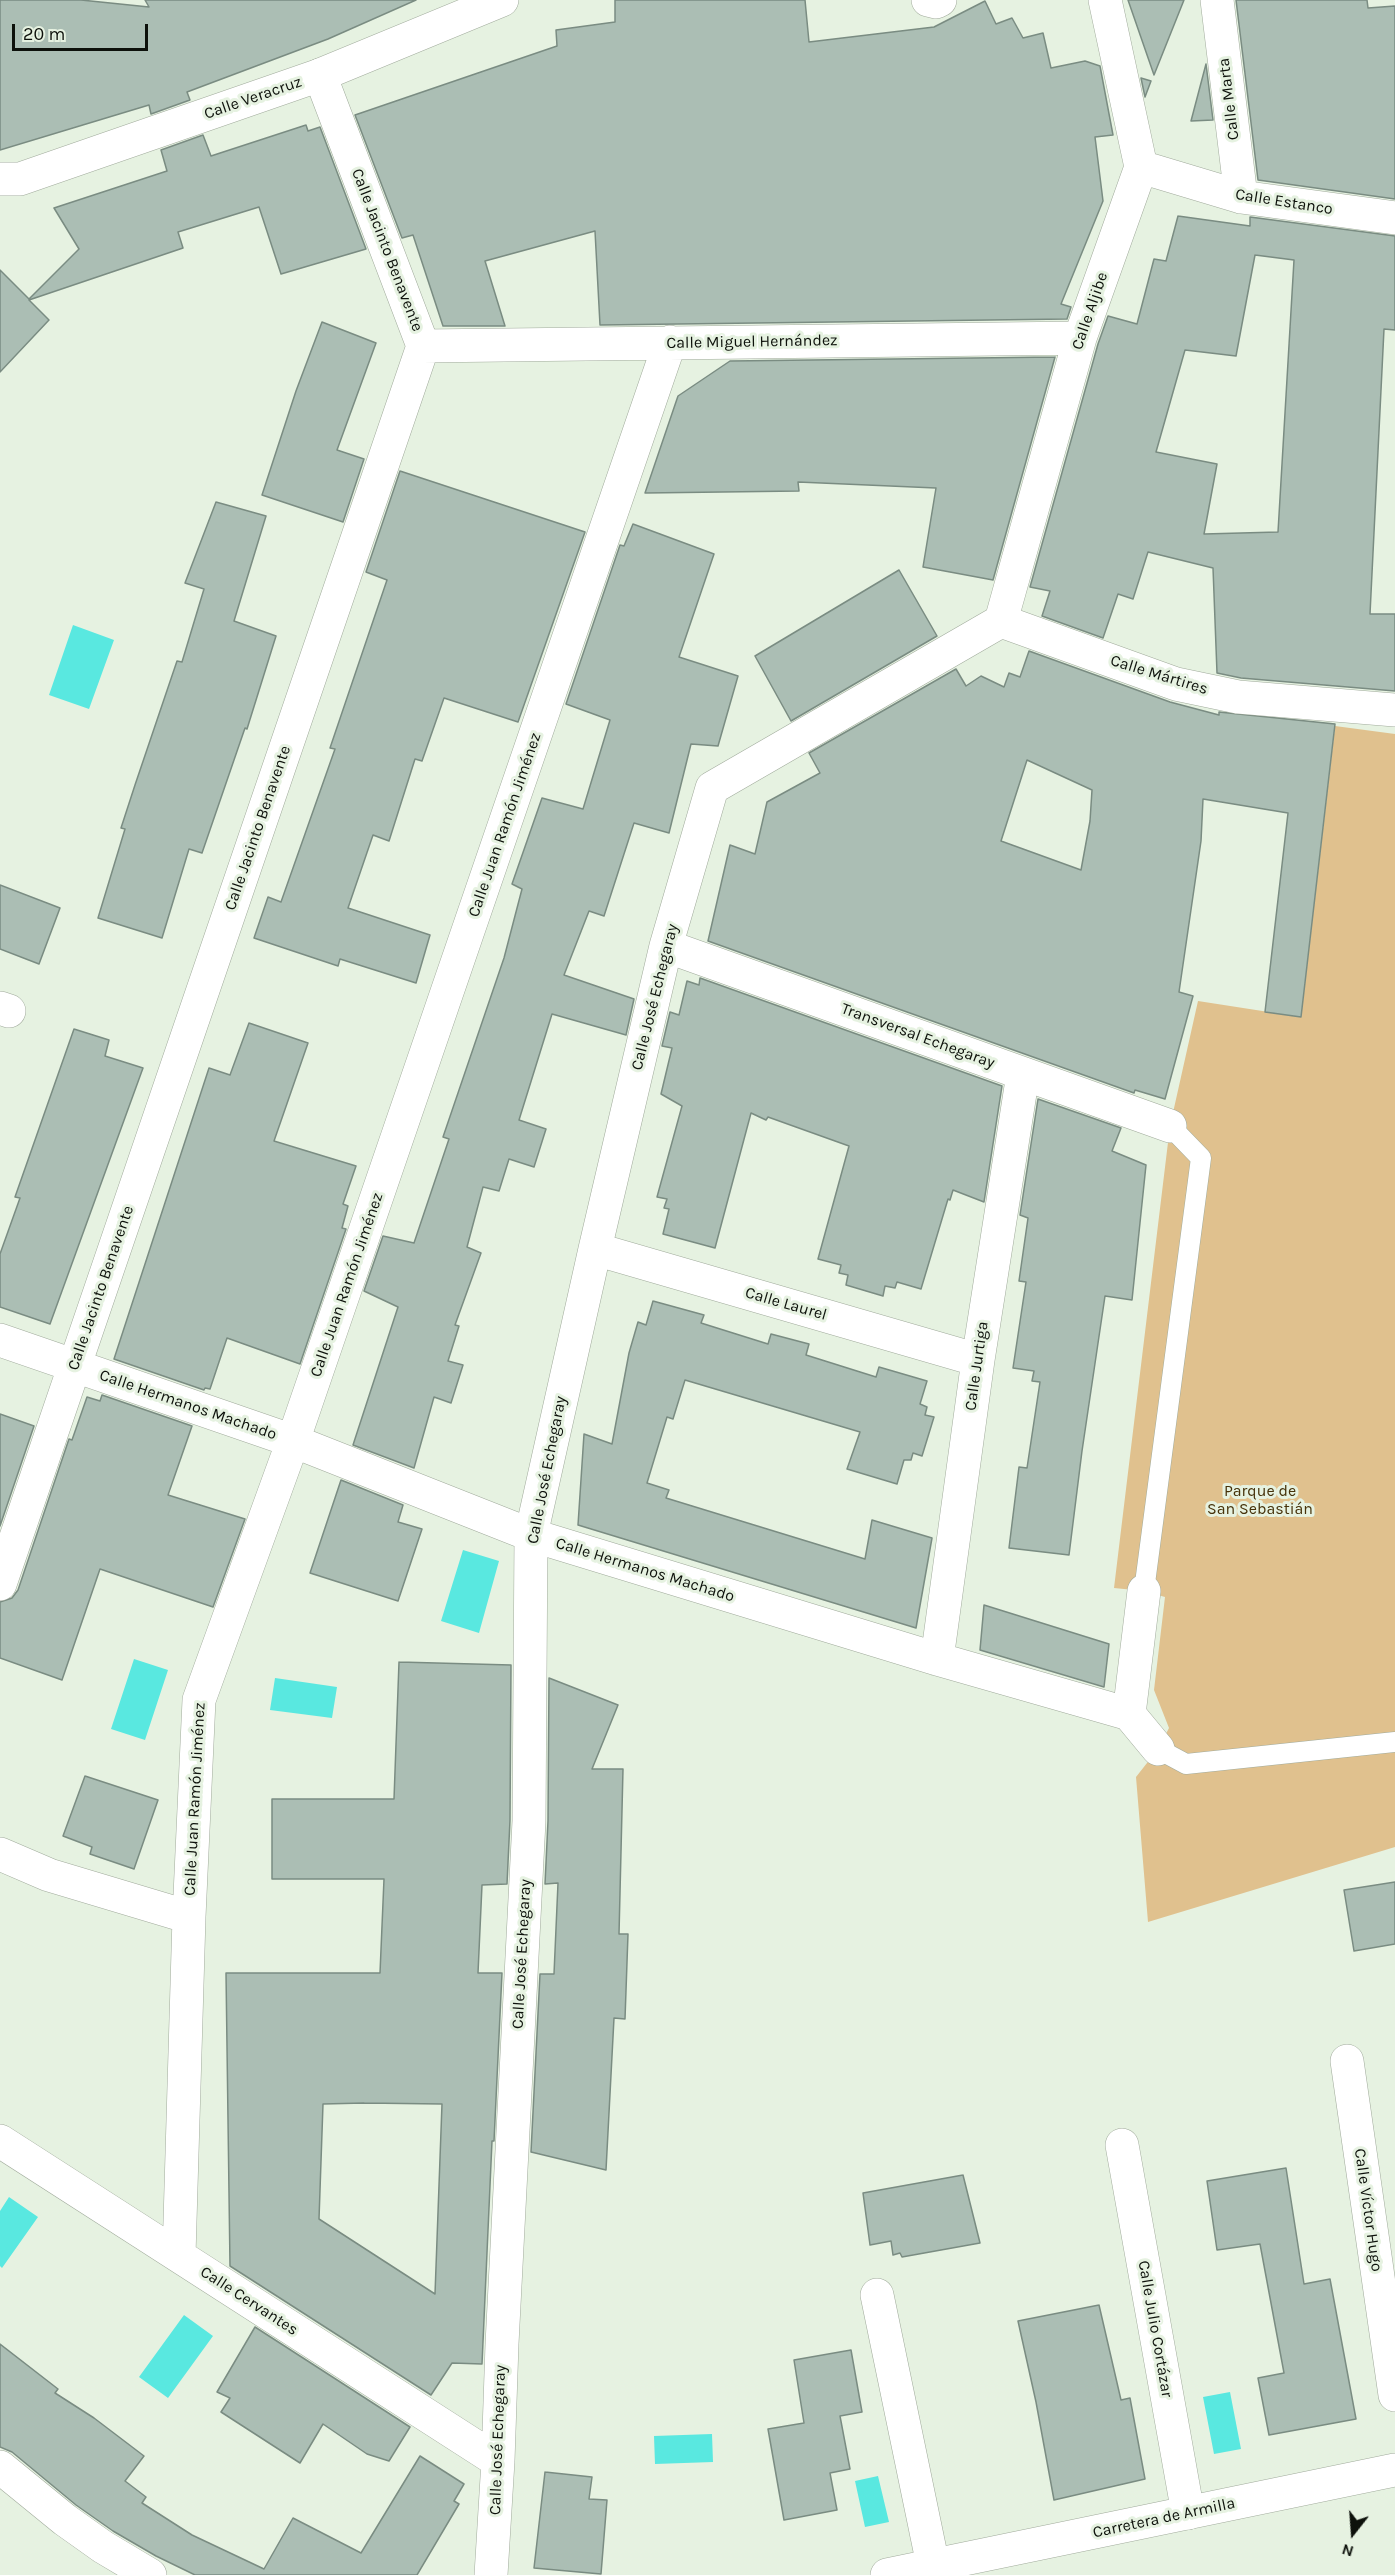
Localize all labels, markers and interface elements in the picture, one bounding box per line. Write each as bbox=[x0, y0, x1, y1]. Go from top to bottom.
scale bar bbox=[15, 12, 152, 50]
text: 20 m bbox=[23, 23, 65, 45]
street label: Calle Marta bbox=[1214, 57, 1244, 141]
street label: Calle Veracruz bbox=[202, 72, 304, 124]
street label: Calle Jacinto Benavente bbox=[347, 166, 427, 334]
street label: Calle Estanco bbox=[1234, 185, 1334, 219]
street label: Calle Aljibe bbox=[1068, 270, 1112, 352]
street label: Calle Miguel Hernández bbox=[666, 331, 838, 353]
street label: Calle Mártires bbox=[1108, 651, 1210, 699]
street label: Calle Juan Ramón Jiménez bbox=[464, 730, 546, 920]
street label: Calle Jacinto Benavente bbox=[221, 743, 295, 913]
street label: Calle José Echegaray bbox=[628, 922, 682, 1072]
street label: Transversal Echegaray bbox=[839, 999, 997, 1073]
street label: Calle Juan Ramón Jiménez bbox=[306, 1190, 388, 1380]
street label: Calle Jacinto Benavente bbox=[64, 1203, 138, 1373]
street label: Calle Laurel bbox=[743, 1283, 829, 1325]
street label: Calle Jurtiga bbox=[961, 1320, 993, 1412]
street label: Calle Hermanos Machado bbox=[97, 1366, 279, 1444]
street label: Calle José Echegaray bbox=[523, 1394, 571, 1546]
park label: Parque de San Sebastián bbox=[1207, 1481, 1313, 1519]
street label: Calle Hermanos Machado bbox=[553, 1534, 737, 1606]
street label: Calle Juan Ramón Jiménez bbox=[180, 1702, 210, 1896]
street label: Calle José Echegaray bbox=[508, 1878, 536, 2030]
street label: Calle Víctor Hugo bbox=[1350, 2147, 1386, 2273]
street label: Calle Julio Cortázar bbox=[1133, 2259, 1177, 2399]
street label: Calle Cervantes bbox=[197, 2262, 301, 2340]
street label: Calle José Echegaray bbox=[486, 2365, 510, 2515]
street label: Carretera de Armilla bbox=[1091, 2494, 1237, 2542]
north arrow bbox=[1323, 2503, 1383, 2563]
text: N bbox=[1339, 2540, 1356, 2561]

